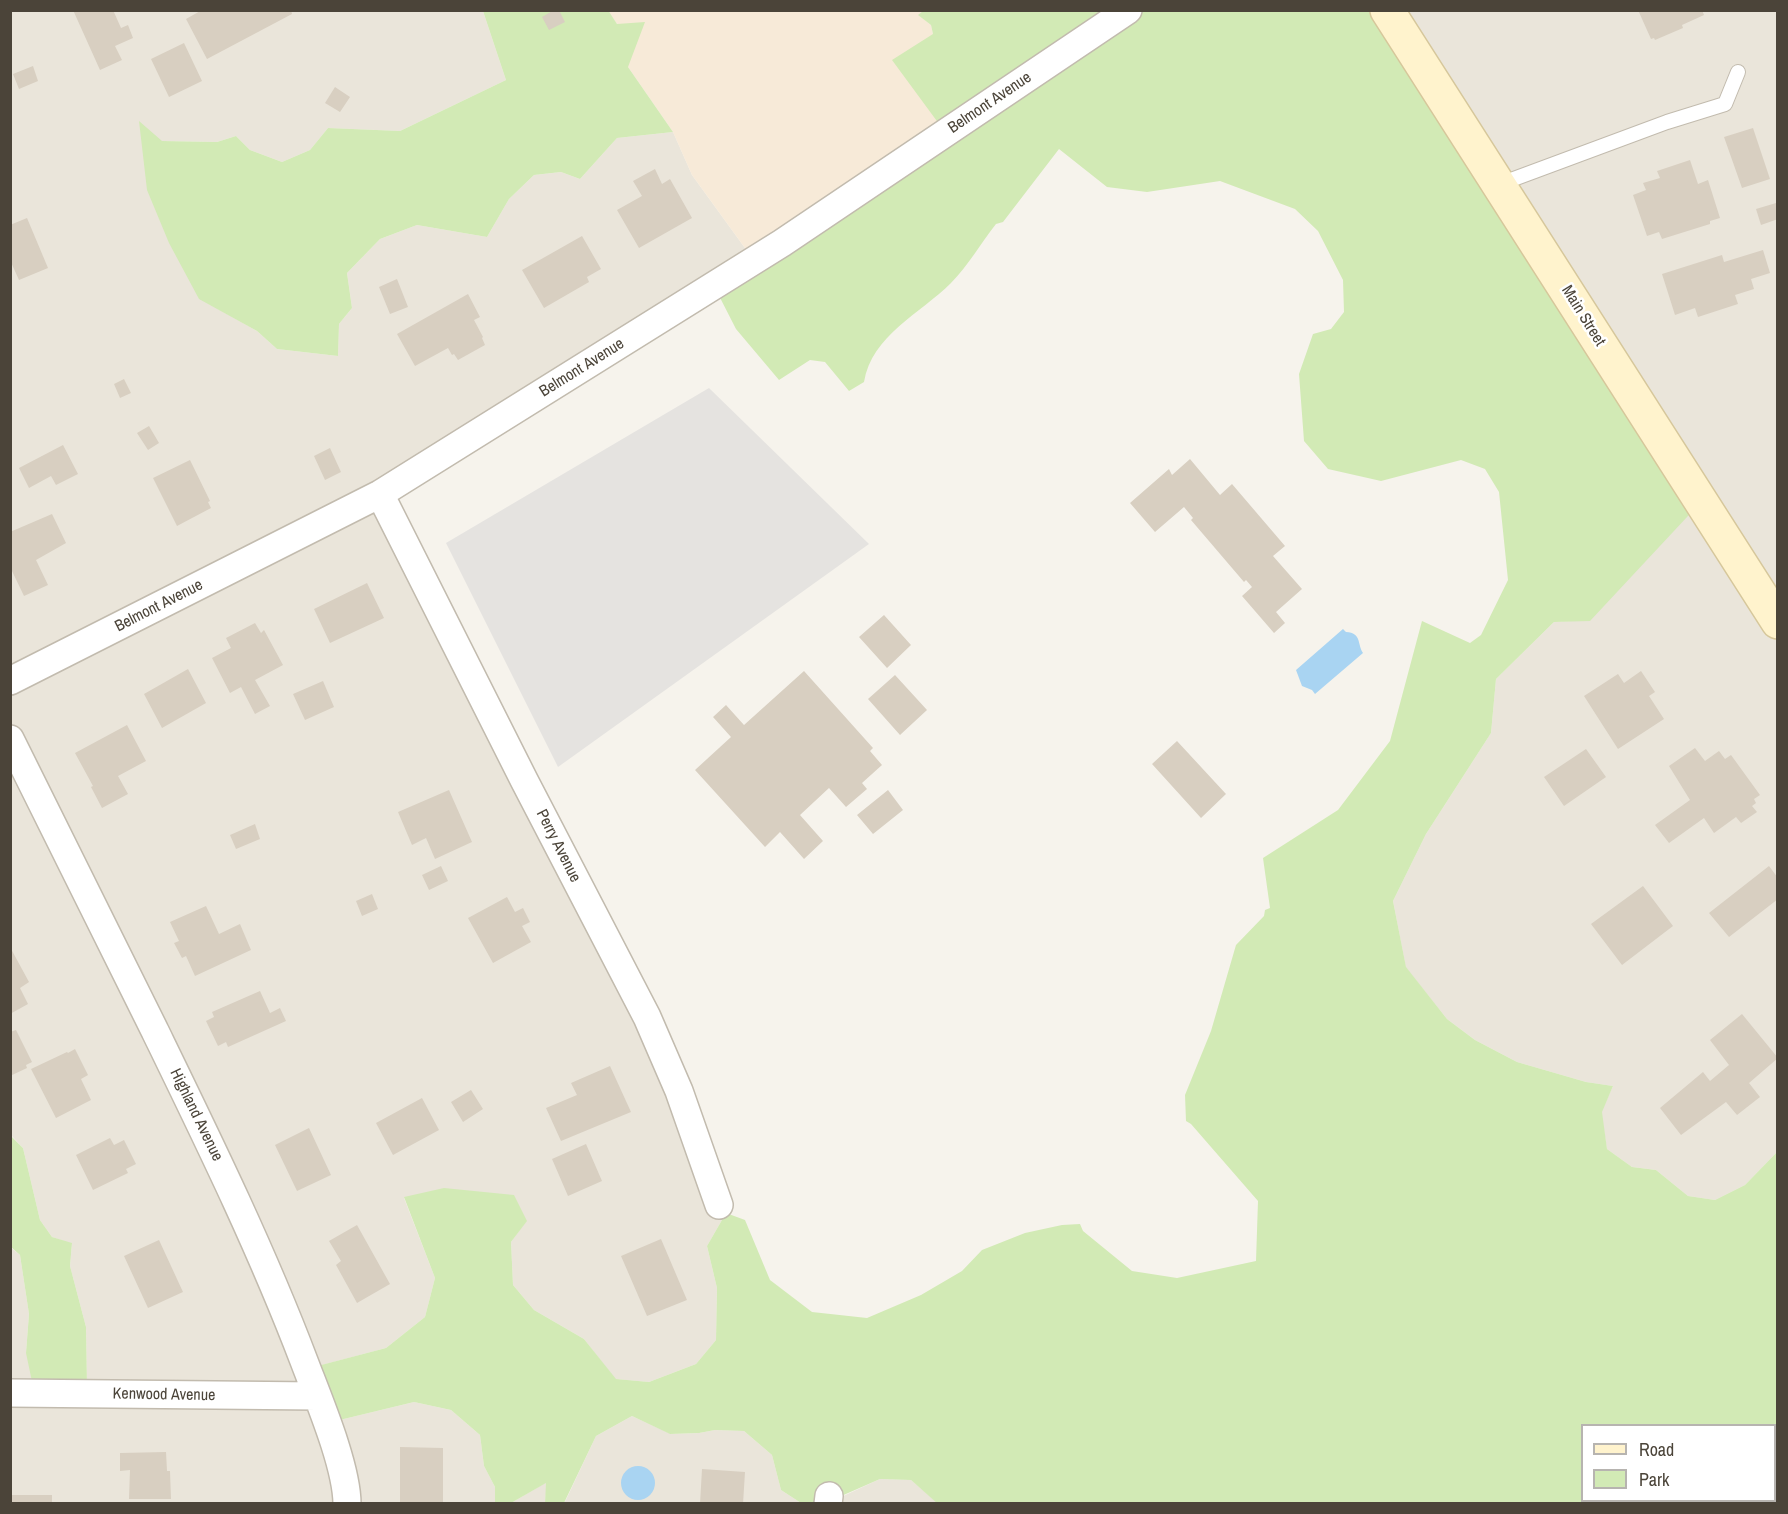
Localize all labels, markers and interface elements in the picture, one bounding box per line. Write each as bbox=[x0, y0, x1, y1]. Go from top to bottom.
street label: Belmont Avenue bbox=[945, 68, 1035, 138]
street label: Main Street bbox=[1557, 282, 1609, 350]
street label: Belmont Avenue bbox=[536, 334, 628, 402]
street label: Belmont Avenue bbox=[112, 576, 206, 636]
street label: Perry Avenue bbox=[531, 806, 585, 886]
street label: Highland Avenue bbox=[165, 1066, 227, 1164]
street label: Kenwood Avenue bbox=[113, 1385, 215, 1405]
legend bbox=[1581, 1424, 1776, 1502]
text: Road bbox=[1639, 1437, 1674, 1462]
text: Park bbox=[1639, 1467, 1669, 1492]

